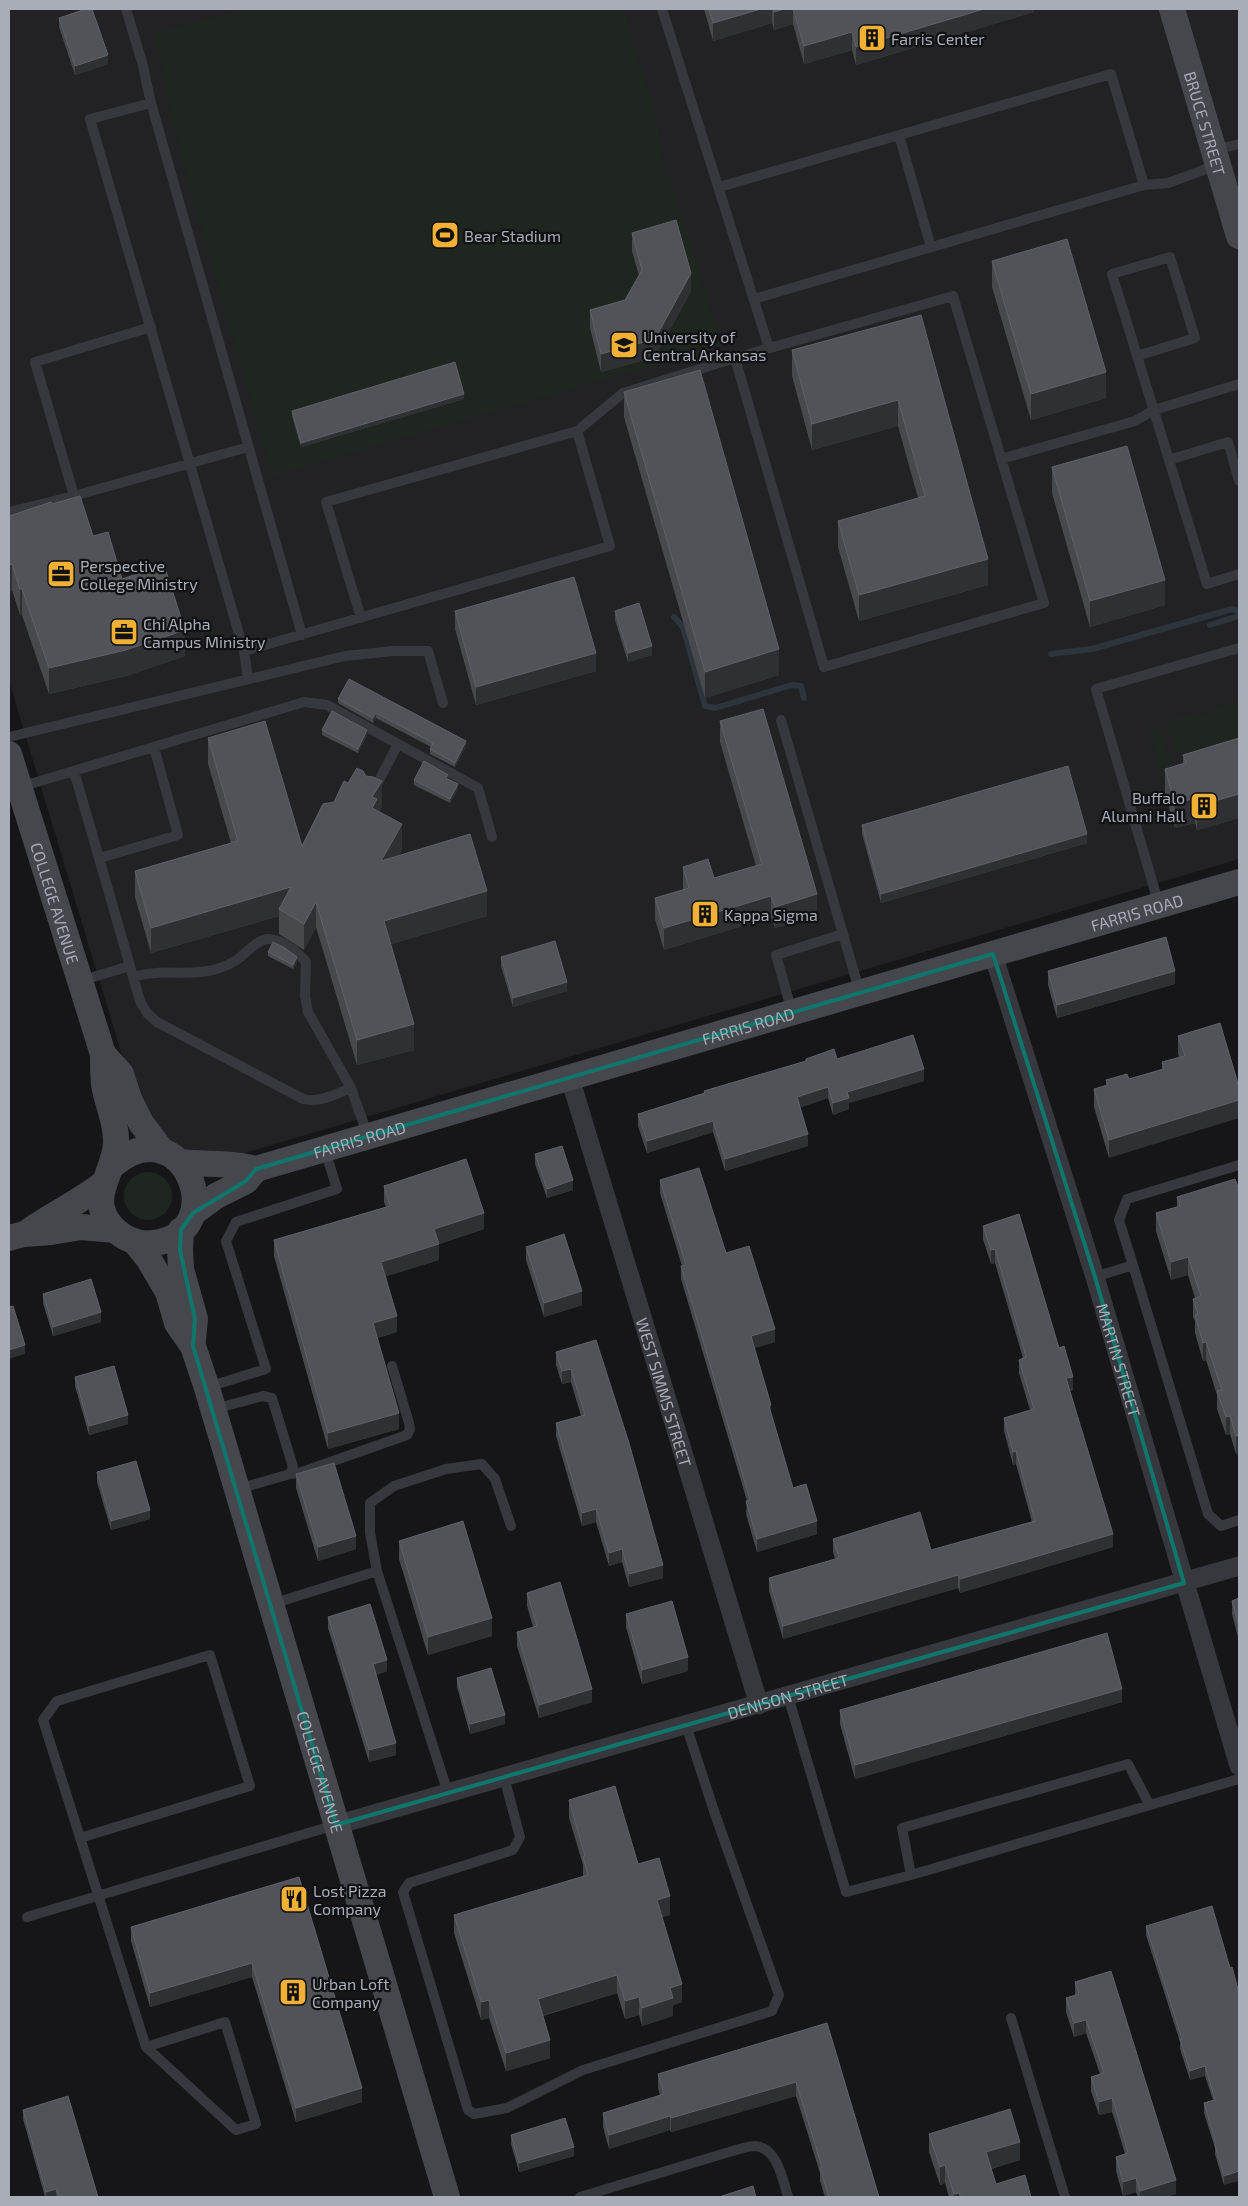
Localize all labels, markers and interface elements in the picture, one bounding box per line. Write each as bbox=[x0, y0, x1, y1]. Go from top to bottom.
building icon: Farris Center bbox=[857, 23, 887, 53]
place label: Farris Center bbox=[891, 29, 985, 48]
street label: BRUCE STREET bbox=[1181, 69, 1230, 177]
sports icon: Bear Stadium bbox=[430, 220, 460, 250]
place label: Bear Stadium bbox=[464, 226, 561, 245]
place label: University of Central Arkansas bbox=[643, 327, 766, 364]
school or university icon: University of Central Arkansas bbox=[609, 330, 639, 360]
place label: Perspective College Ministry bbox=[80, 556, 198, 593]
office icon: Perspective College Ministry bbox=[46, 559, 76, 589]
place label: Chi Alpha Campus Ministry bbox=[143, 614, 266, 651]
office icon: Chi Alpha Campus Ministry bbox=[109, 617, 139, 647]
place label: Buffalo Alumni Hall bbox=[1101, 788, 1185, 825]
building icon: Buffalo Alumni Hall bbox=[1189, 791, 1219, 821]
street label: COLLEGE AVENUE bbox=[28, 840, 84, 966]
street label: FARRIS ROAD bbox=[1088, 889, 1185, 934]
building icon: Kappa Sigma bbox=[690, 899, 720, 929]
place label: Kappa Sigma bbox=[724, 905, 818, 924]
street label: FARRIS ROAD bbox=[700, 1003, 796, 1048]
street label: FARRIS ROAD bbox=[311, 1116, 408, 1161]
street label: MARTIN STREET bbox=[1094, 1301, 1145, 1419]
street label: WEST SIMMS STREET bbox=[633, 1315, 696, 1469]
street label: DENISON STREET bbox=[725, 1669, 850, 1722]
street label: COLLEGE AVENUE bbox=[294, 1709, 348, 1835]
place label: Lost Pizza Company bbox=[313, 1881, 387, 1918]
restaurant icon: Lost Pizza Company bbox=[279, 1884, 309, 1914]
place label: Urban Loft Company bbox=[312, 1974, 389, 2011]
building icon: Urban Loft Company bbox=[278, 1977, 308, 2007]

